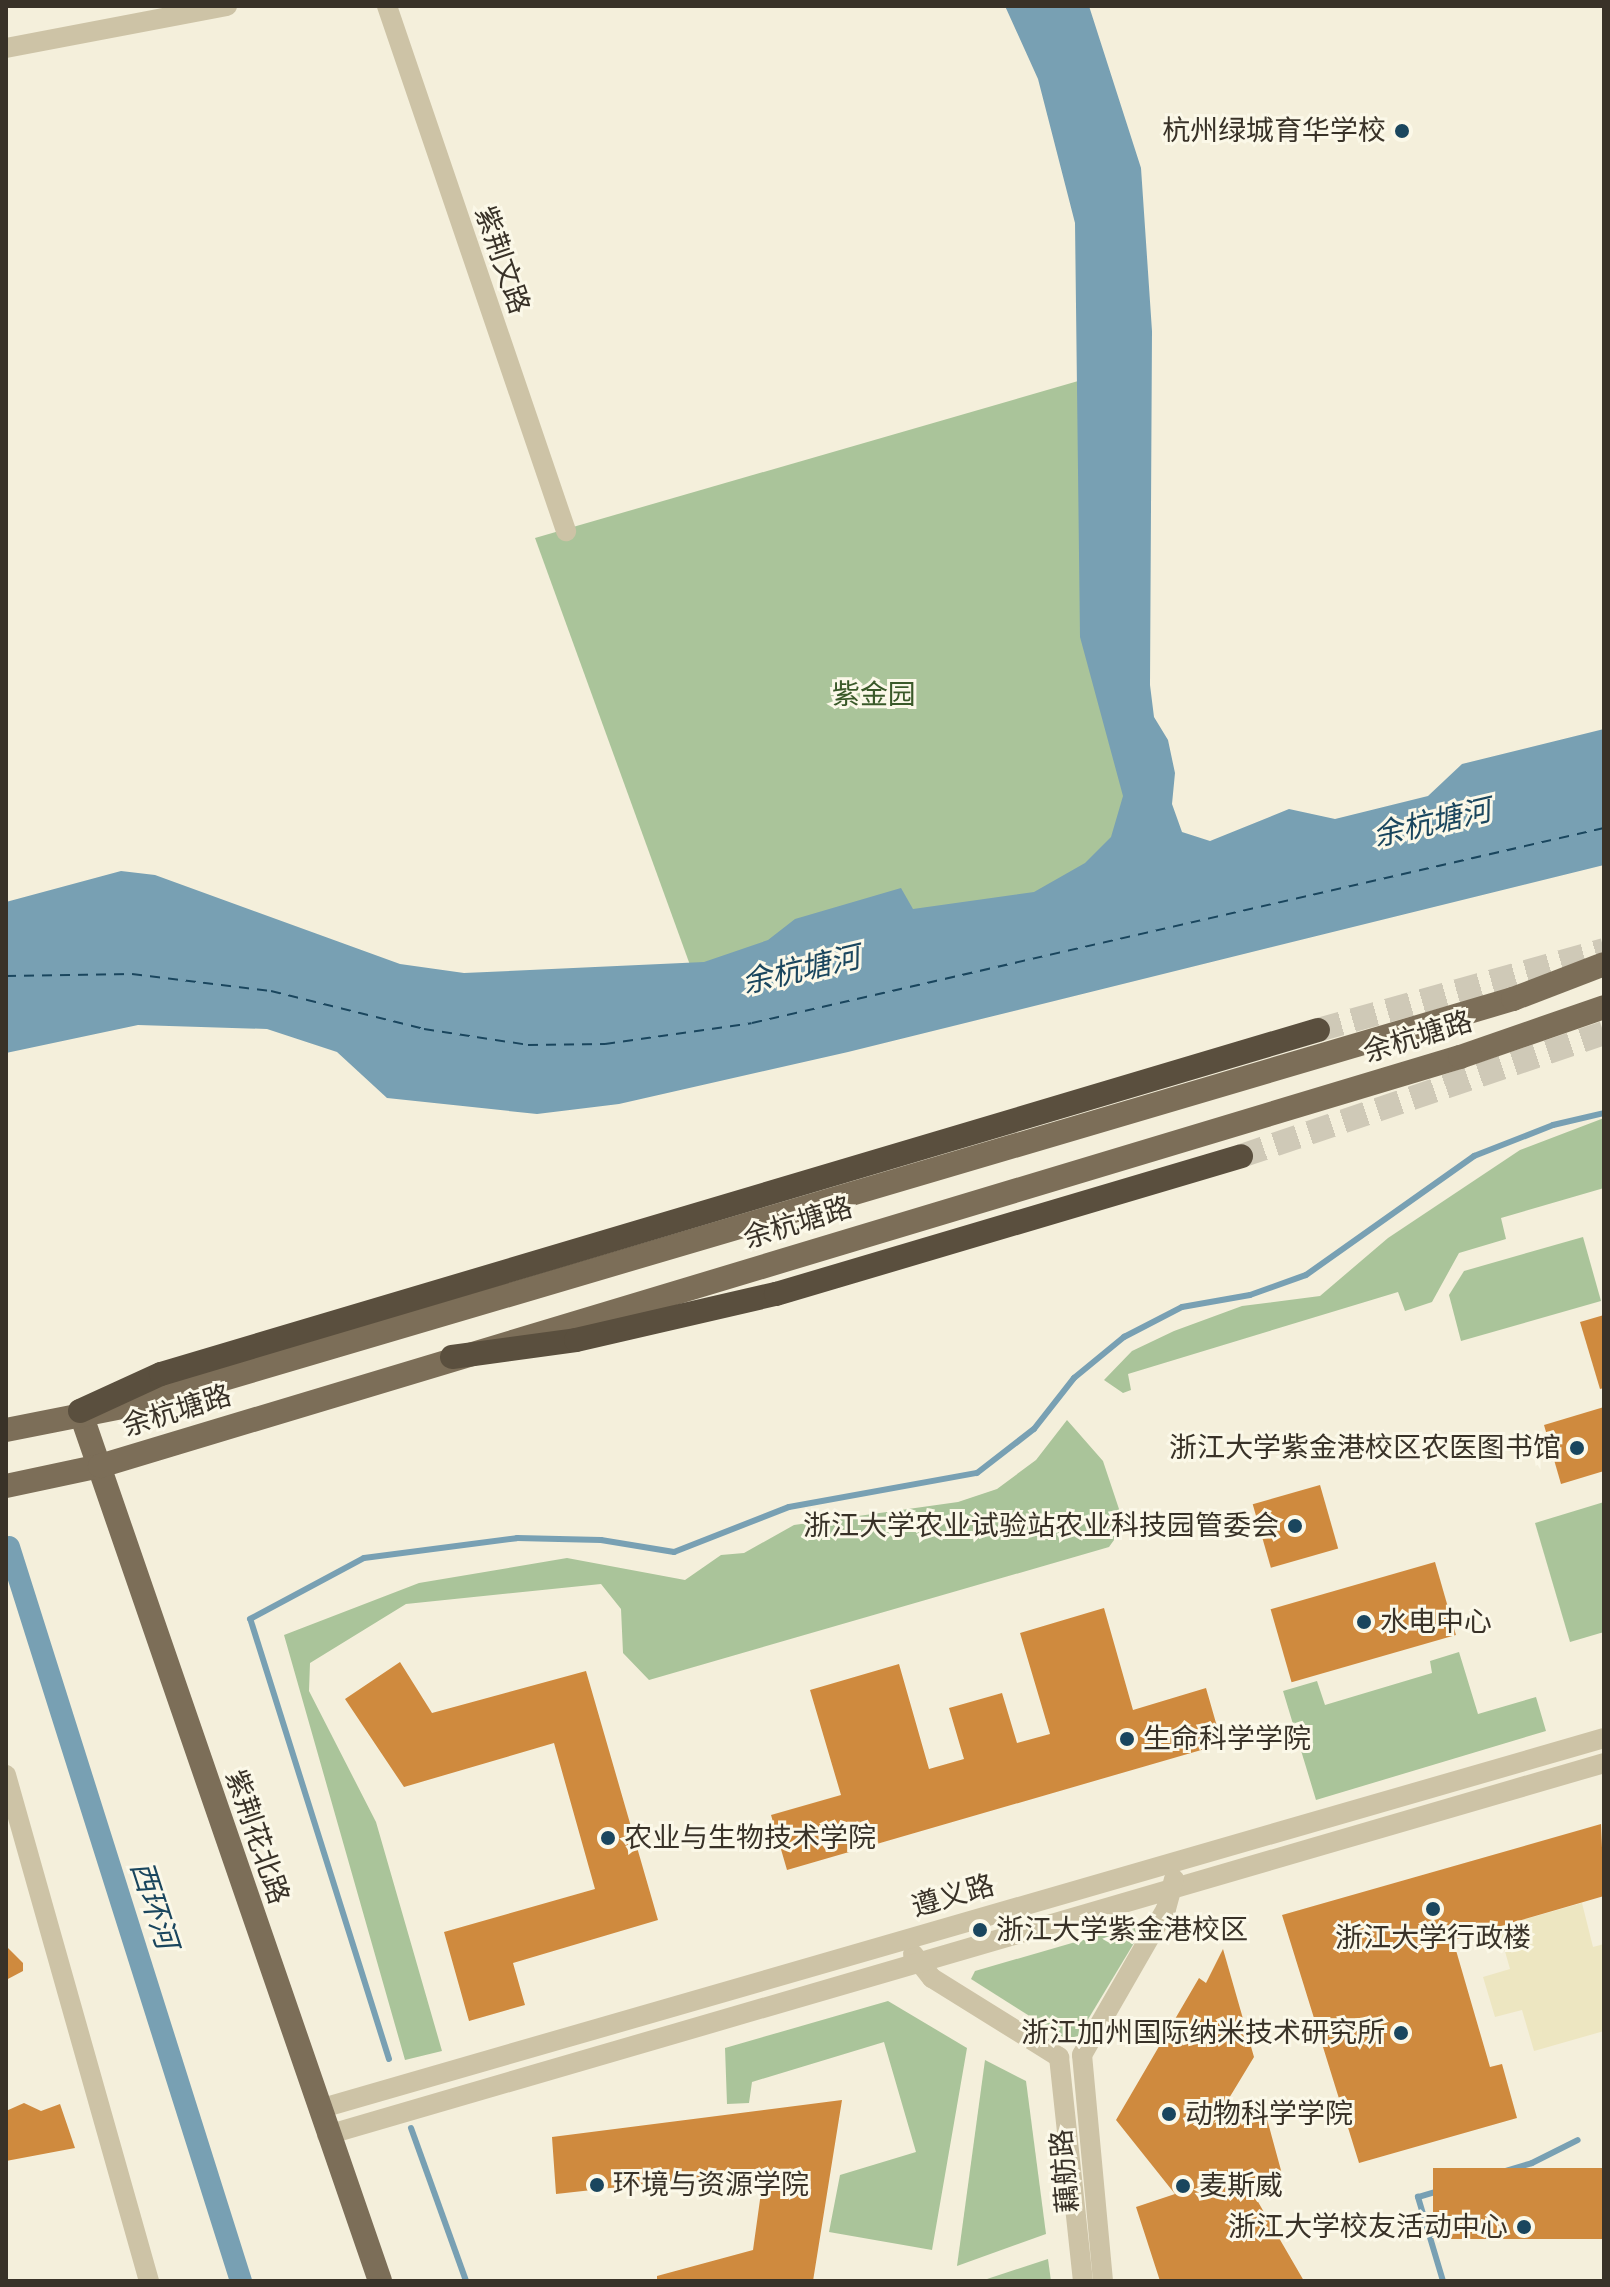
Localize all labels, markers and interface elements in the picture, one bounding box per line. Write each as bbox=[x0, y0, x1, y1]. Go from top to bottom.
place label: 杭州绿城育华学校 bbox=[1162, 114, 1386, 148]
marker: 杭州绿城育华学校 bbox=[1393, 122, 1411, 140]
street label: 紫荆文路 bbox=[468, 202, 536, 318]
park label: 紫金园 bbox=[832, 678, 916, 712]
water label: 余杭塘河 bbox=[1369, 792, 1495, 854]
water label: 余杭塘河 bbox=[738, 939, 864, 1001]
street label: 余杭塘路 bbox=[1360, 1005, 1476, 1069]
street label: 余杭塘路 bbox=[740, 1191, 856, 1255]
street label: 余杭塘路 bbox=[119, 1379, 235, 1443]
place label: 浙江大学紫金港校区农医图书馆 bbox=[1169, 1431, 1561, 1465]
marker: 浙江大学紫金港校区农医图书馆 bbox=[1568, 1439, 1586, 1457]
place label: 浙江大学农业试验站农业科技园管委会 bbox=[803, 1509, 1279, 1543]
marker: 浙江大学农业试验站农业科技园管委会 bbox=[1286, 1517, 1304, 1535]
place label: 水电中心 bbox=[1380, 1605, 1492, 1639]
marker: 水电中心 bbox=[1355, 1613, 1373, 1631]
place label: 生命科学学院 bbox=[1143, 1722, 1311, 1756]
marker: 生命科学学院 bbox=[1118, 1730, 1136, 1748]
street label: 紫荆花北路 bbox=[218, 1765, 296, 1909]
place label: 农业与生物技术学院 bbox=[624, 1821, 876, 1855]
marker: 农业与生物技术学院 bbox=[599, 1829, 617, 1847]
water label: 西环河 bbox=[123, 1857, 185, 1953]
street label: 遵义路 bbox=[908, 1868, 998, 1924]
marker: 浙江大学行政楼 bbox=[1424, 1900, 1442, 1918]
place label: 浙江大学紫金港校区 bbox=[996, 1913, 1248, 1947]
marker: 浙江大学紫金港校区 bbox=[971, 1921, 989, 1939]
place label: 浙江大学行政楼 bbox=[1335, 1921, 1531, 1955]
place label: 浙江加州国际纳米技术研究所 bbox=[1021, 2016, 1385, 2050]
marker: 浙江加州国际纳米技术研究所 bbox=[1392, 2024, 1410, 2042]
place label: 动物科学学院 bbox=[1185, 2097, 1353, 2131]
marker: 动物科学学院 bbox=[1160, 2105, 1178, 2123]
street label: 藕舫路 bbox=[1045, 2128, 1085, 2214]
place label: 环境与资源学院 bbox=[613, 2168, 809, 2202]
place label: 麦斯威 bbox=[1199, 2169, 1283, 2203]
marker: 环境与资源学院 bbox=[588, 2176, 606, 2194]
marker: 麦斯威 bbox=[1174, 2177, 1192, 2195]
place label: 浙江大学校友活动中心 bbox=[1228, 2210, 1508, 2244]
marker: 浙江大学校友活动中心 bbox=[1515, 2218, 1533, 2236]

